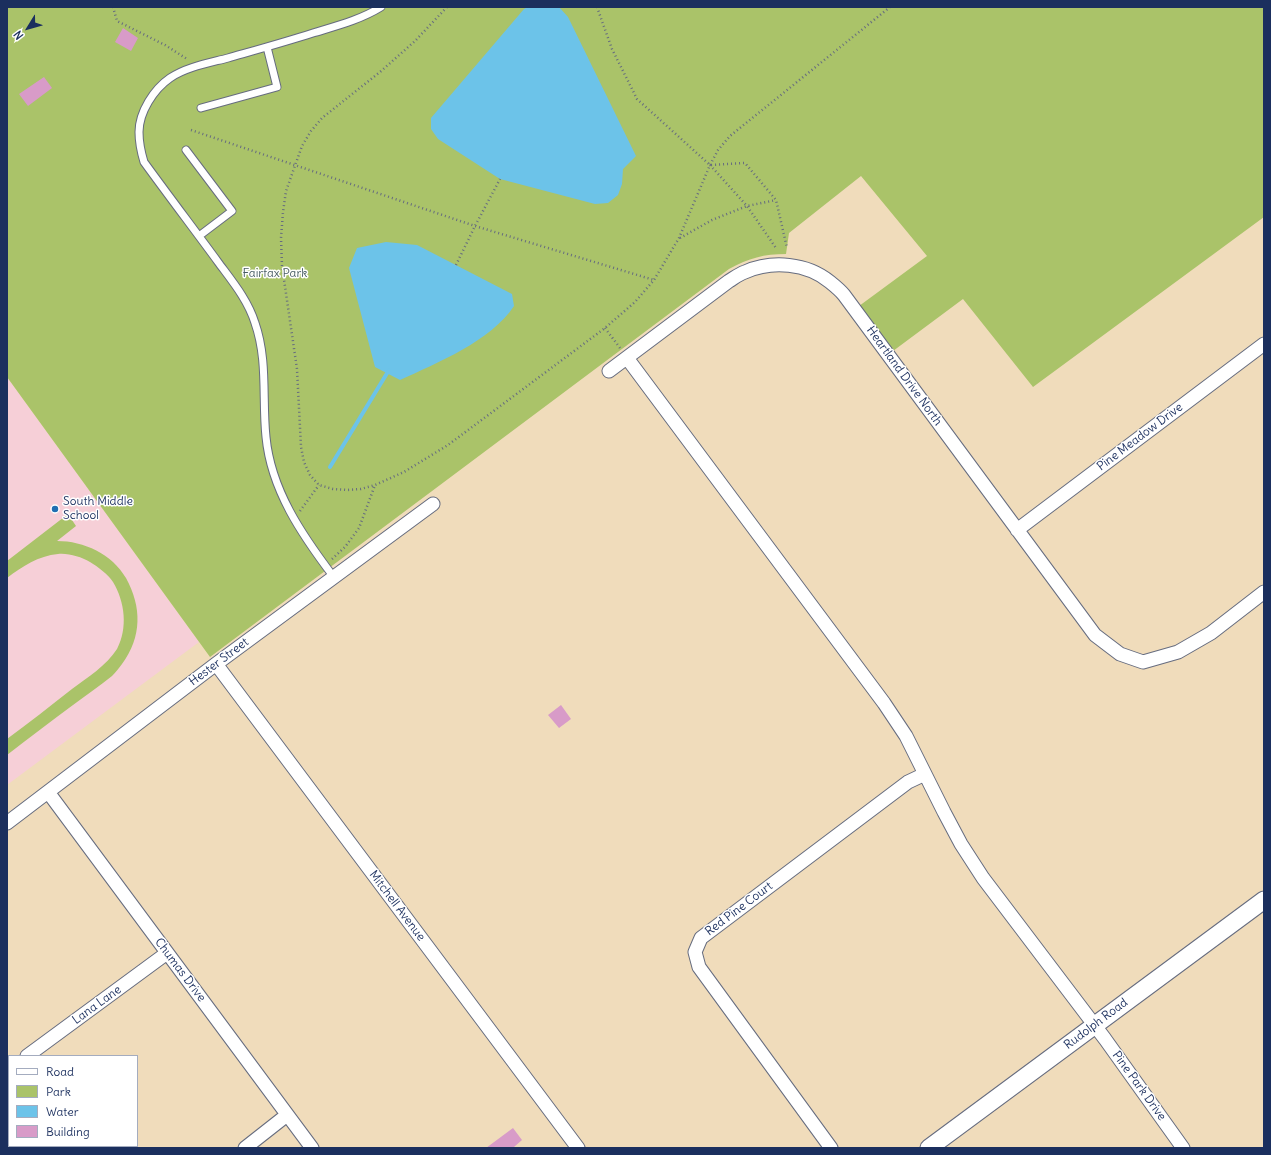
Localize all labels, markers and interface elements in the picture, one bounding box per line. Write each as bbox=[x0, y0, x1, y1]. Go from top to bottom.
north arrow bbox=[8, 8, 48, 48]
text: N bbox=[11, 28, 26, 42]
park label: Fairfax Park bbox=[243, 267, 307, 281]
street label: Heartland Drive North bbox=[863, 324, 945, 428]
street label: Pine Meadow Drive bbox=[1094, 400, 1186, 474]
place label: South Middle School bbox=[63, 495, 133, 523]
marker: South Middle School bbox=[50, 504, 60, 514]
street label: Hester Street bbox=[186, 635, 252, 689]
street label: Mitchell Avenue bbox=[366, 868, 428, 944]
street label: Red Pine Court bbox=[703, 879, 775, 939]
street label: Chumas Drive bbox=[151, 935, 209, 1005]
street label: Lana Lane bbox=[70, 983, 124, 1027]
street label: Rudolph Road bbox=[1061, 995, 1131, 1053]
street label: Pine Park Drive bbox=[1109, 1049, 1169, 1123]
legend bbox=[8, 1055, 138, 1147]
text: Road bbox=[46, 1064, 74, 1079]
text: Park bbox=[46, 1084, 71, 1099]
text: Water bbox=[46, 1104, 79, 1119]
text: Building bbox=[46, 1124, 90, 1139]

